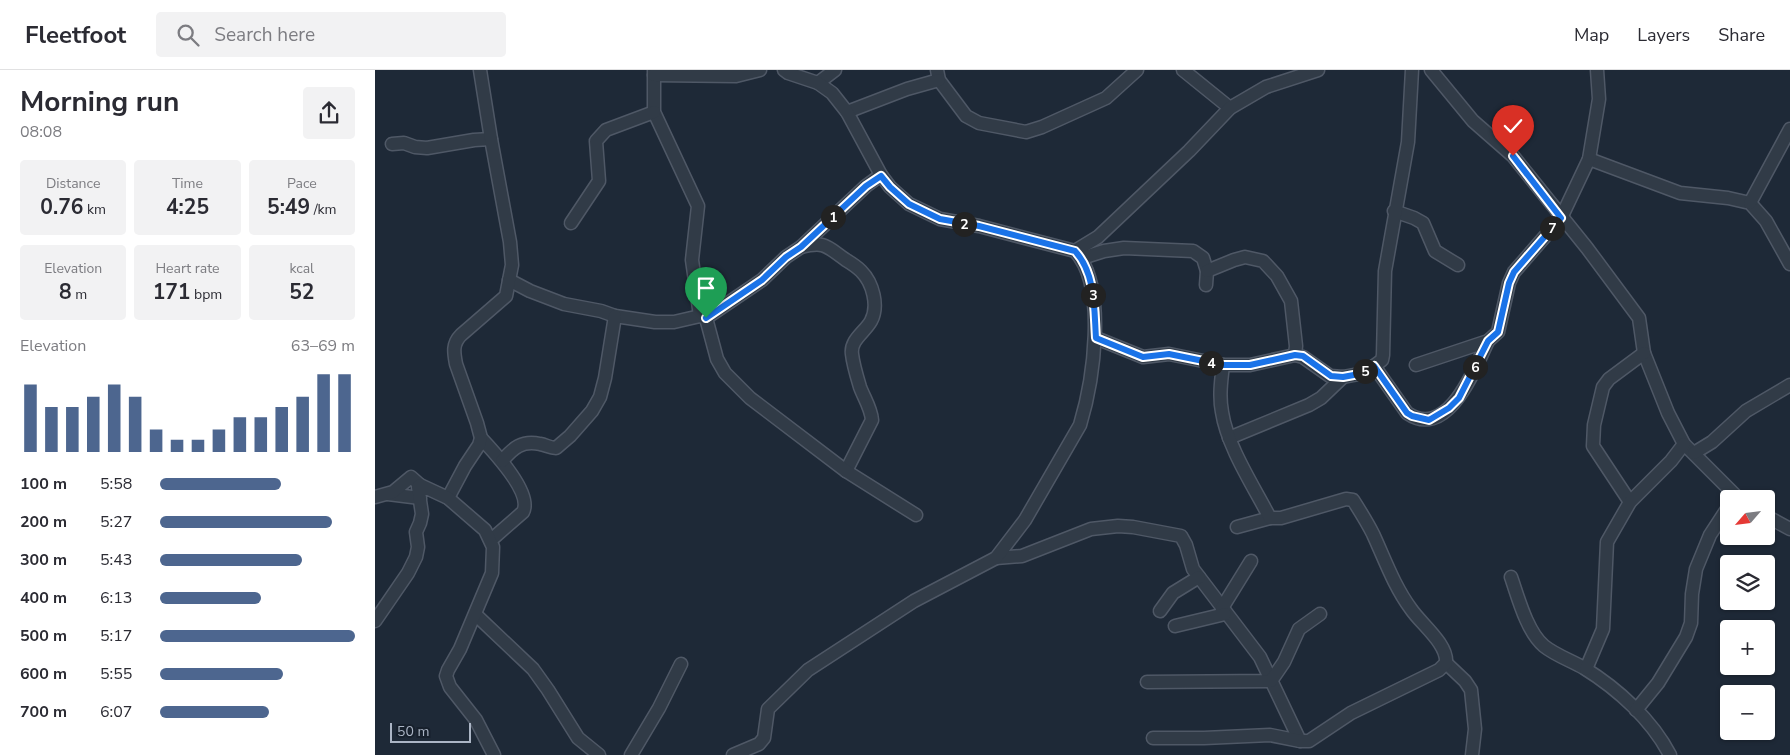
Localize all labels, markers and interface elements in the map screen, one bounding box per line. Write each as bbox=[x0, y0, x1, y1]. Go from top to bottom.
search box bbox=[156, 12, 506, 57]
text: Fleetfoot bbox=[25, 19, 126, 51]
icon: search bbox=[174, 21, 202, 49]
text: Search here bbox=[214, 22, 315, 48]
text: Map bbox=[1574, 23, 1609, 47]
text: Layers bbox=[1637, 23, 1690, 47]
text: Share bbox=[1718, 23, 1765, 47]
text: Morning run bbox=[20, 83, 179, 121]
button: share bbox=[303, 87, 355, 139]
pin bbox=[1492, 105, 1534, 156]
icon: check bbox=[1499, 112, 1527, 140]
text: 08:08 bbox=[20, 121, 62, 143]
text: Distance bbox=[46, 174, 100, 193]
text: Time bbox=[172, 174, 203, 193]
text: Pace bbox=[287, 174, 317, 193]
text: 0.76 bbox=[40, 193, 83, 221]
text: 4:25 bbox=[166, 193, 209, 221]
text: 5:49 bbox=[267, 193, 310, 221]
text: km bbox=[83, 200, 106, 219]
text: /km bbox=[310, 200, 337, 219]
pin: 1 bbox=[821, 204, 845, 230]
text: 1 bbox=[829, 208, 838, 227]
pin: 2 bbox=[951, 212, 977, 236]
text: 2 bbox=[960, 215, 969, 234]
pin: 7 bbox=[1539, 216, 1565, 240]
text: 7 bbox=[1548, 219, 1557, 238]
text: Elevation bbox=[44, 259, 102, 278]
text: Heart rate bbox=[155, 259, 220, 278]
text: kcal bbox=[289, 259, 314, 278]
pin bbox=[685, 267, 727, 318]
icon: arrive bbox=[692, 274, 720, 302]
text: 8 bbox=[59, 278, 72, 306]
text: 171 bbox=[153, 278, 190, 306]
text: 52 bbox=[289, 278, 314, 306]
pin: 3 bbox=[1081, 282, 1105, 308]
text: m bbox=[72, 285, 87, 304]
text: bpm bbox=[190, 285, 222, 304]
text: 3 bbox=[1089, 286, 1098, 305]
text: Elevation bbox=[20, 335, 86, 357]
text: 63–69 m bbox=[291, 335, 355, 357]
pin: 4 bbox=[1199, 350, 1223, 376]
text: 4 bbox=[1207, 354, 1216, 373]
pin: 6 bbox=[1463, 354, 1487, 380]
pin: 5 bbox=[1353, 358, 1377, 384]
text: 6 bbox=[1471, 358, 1480, 377]
text: 5 bbox=[1361, 362, 1370, 381]
text: 100 m bbox=[20, 473, 67, 495]
text: 5:58 bbox=[100, 473, 132, 495]
north arrow bbox=[1720, 490, 1775, 545]
map controls bbox=[1720, 490, 1775, 740]
text: 200 m bbox=[20, 511, 67, 533]
text: 5:27 bbox=[100, 511, 132, 533]
text: 300 m bbox=[20, 549, 67, 571]
text: 5:43 bbox=[100, 549, 132, 571]
button: layers bbox=[1720, 555, 1775, 610]
text: 400 m bbox=[20, 587, 67, 609]
text: 6:13 bbox=[100, 587, 132, 609]
button: + bbox=[1720, 620, 1775, 675]
text: 500 m bbox=[20, 625, 67, 647]
text: 5:17 bbox=[100, 625, 132, 647]
text: 600 m bbox=[20, 663, 67, 685]
text: 5:55 bbox=[100, 663, 132, 685]
button: − bbox=[1720, 685, 1775, 740]
text: 700 m bbox=[20, 701, 67, 723]
text: 6:07 bbox=[100, 701, 132, 723]
scale bar bbox=[390, 720, 471, 743]
text: 50 m bbox=[397, 722, 429, 741]

